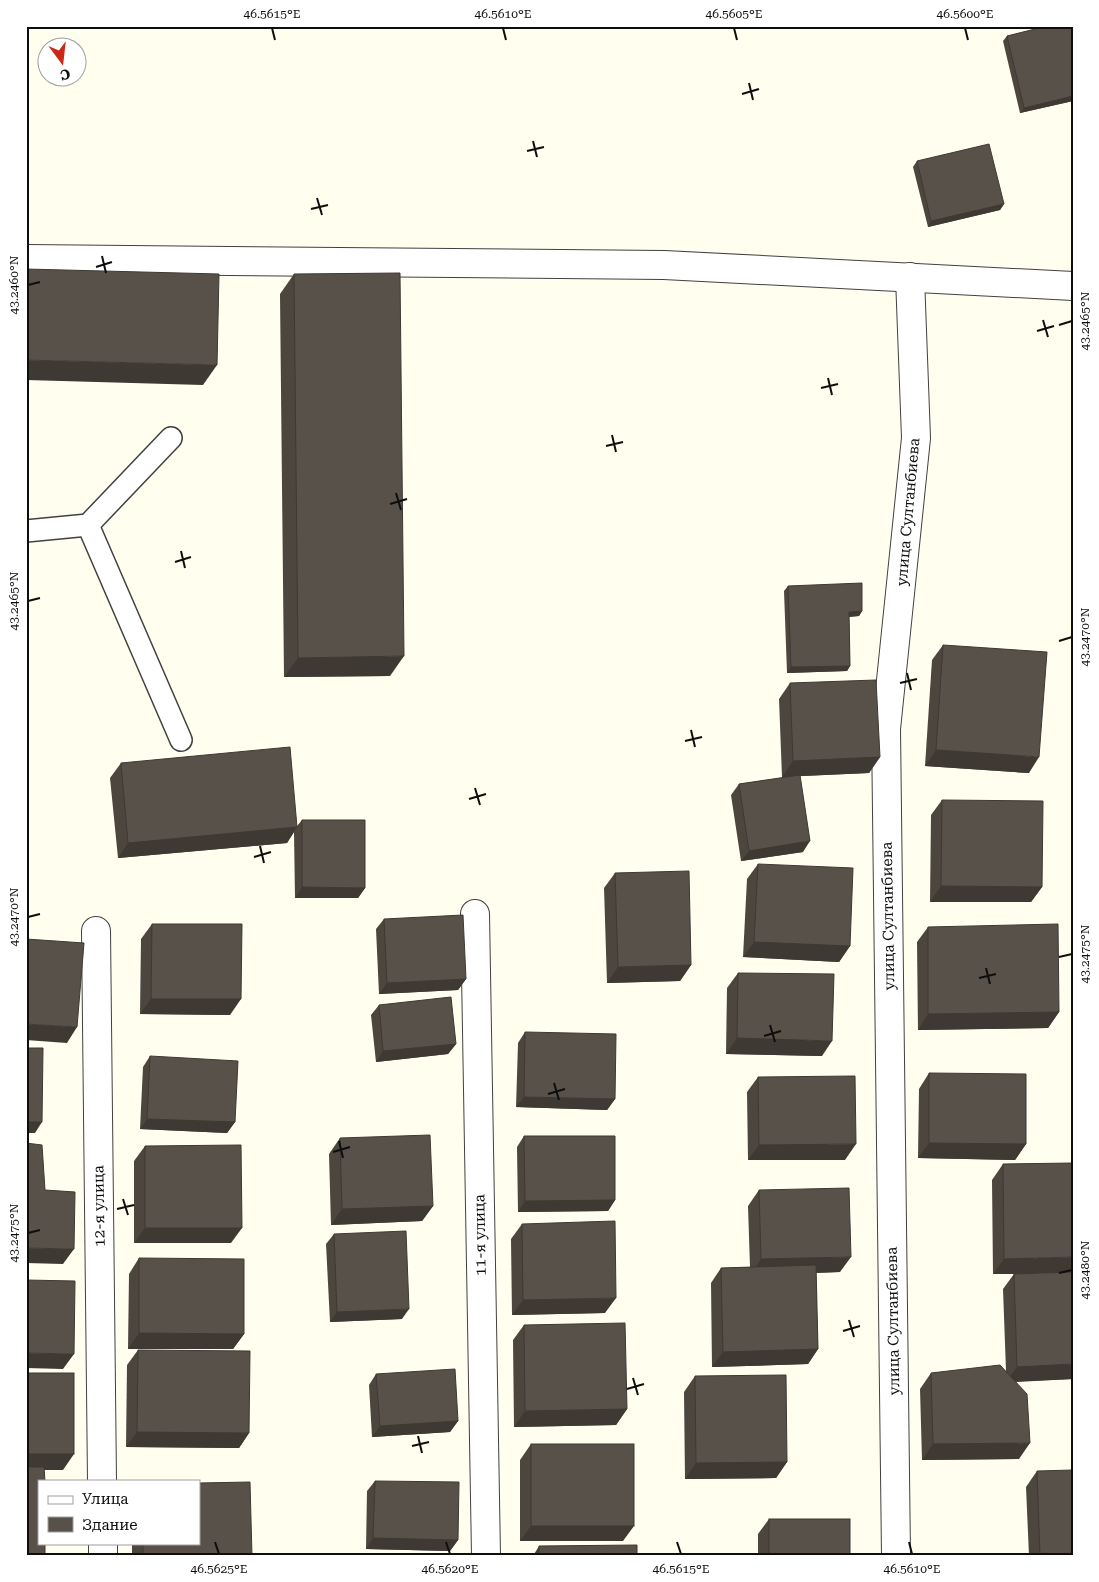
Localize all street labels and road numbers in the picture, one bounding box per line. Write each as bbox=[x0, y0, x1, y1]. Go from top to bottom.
street label: улица Султанбиева bbox=[893, 437, 923, 587]
street label: улица Султанбиева bbox=[878, 842, 898, 990]
street label: 12-я улица bbox=[89, 1165, 109, 1247]
street label: 11-я улица bbox=[470, 1194, 490, 1276]
street label: улица Султанбиева bbox=[883, 1247, 903, 1395]

